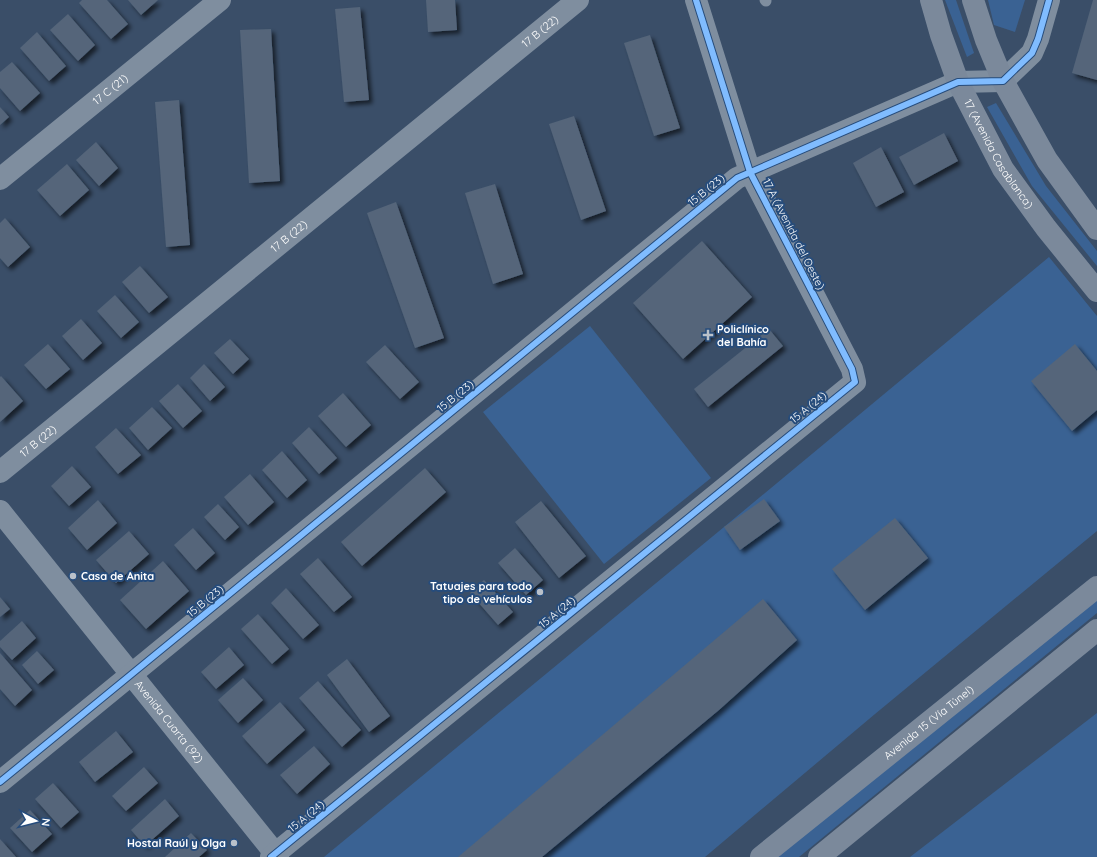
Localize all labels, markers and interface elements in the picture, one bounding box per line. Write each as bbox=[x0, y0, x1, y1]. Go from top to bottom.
street label: 17 B (22) bbox=[519, 12, 561, 50]
street label: 17 C (21) bbox=[90, 71, 131, 108]
street label: 17 (Avenida Casablanca) bbox=[961, 97, 1037, 211]
street label: 15 B (23) bbox=[685, 171, 727, 209]
street label: 17 A (Avenida del Oeste) bbox=[760, 176, 828, 292]
street label: 17 B (22) bbox=[268, 217, 310, 255]
place label: Policlínico del Bahía bbox=[717, 322, 769, 349]
marker: Policlínico del Bahía bbox=[702, 329, 714, 341]
street label: 15 B (23) bbox=[434, 377, 476, 415]
street label: 15 A (24) bbox=[787, 388, 829, 426]
street label: 17 B (22) bbox=[17, 422, 59, 460]
place label: Casa de Anita bbox=[81, 569, 154, 583]
marker: Casa de Anita bbox=[68, 571, 78, 581]
place label: Tatuajes para todo tipo de vehículos bbox=[430, 579, 532, 606]
street label: 15 B (23) bbox=[184, 582, 226, 620]
marker: Tatuajes para todo tipo de vehículos bbox=[535, 587, 545, 597]
street label: 15 A (24) bbox=[536, 593, 578, 631]
street label: Avenida Cuarta (92) bbox=[132, 677, 207, 766]
street label: Avenida 15 (Vía Túnel) bbox=[881, 682, 976, 763]
street label: 15 A (24) bbox=[285, 797, 327, 835]
north arrow bbox=[16, 801, 56, 841]
text: N bbox=[38, 817, 53, 827]
place label: Hostal Raúl y Olga bbox=[127, 836, 226, 850]
marker: Hostal Raúl y Olga bbox=[229, 838, 239, 848]

